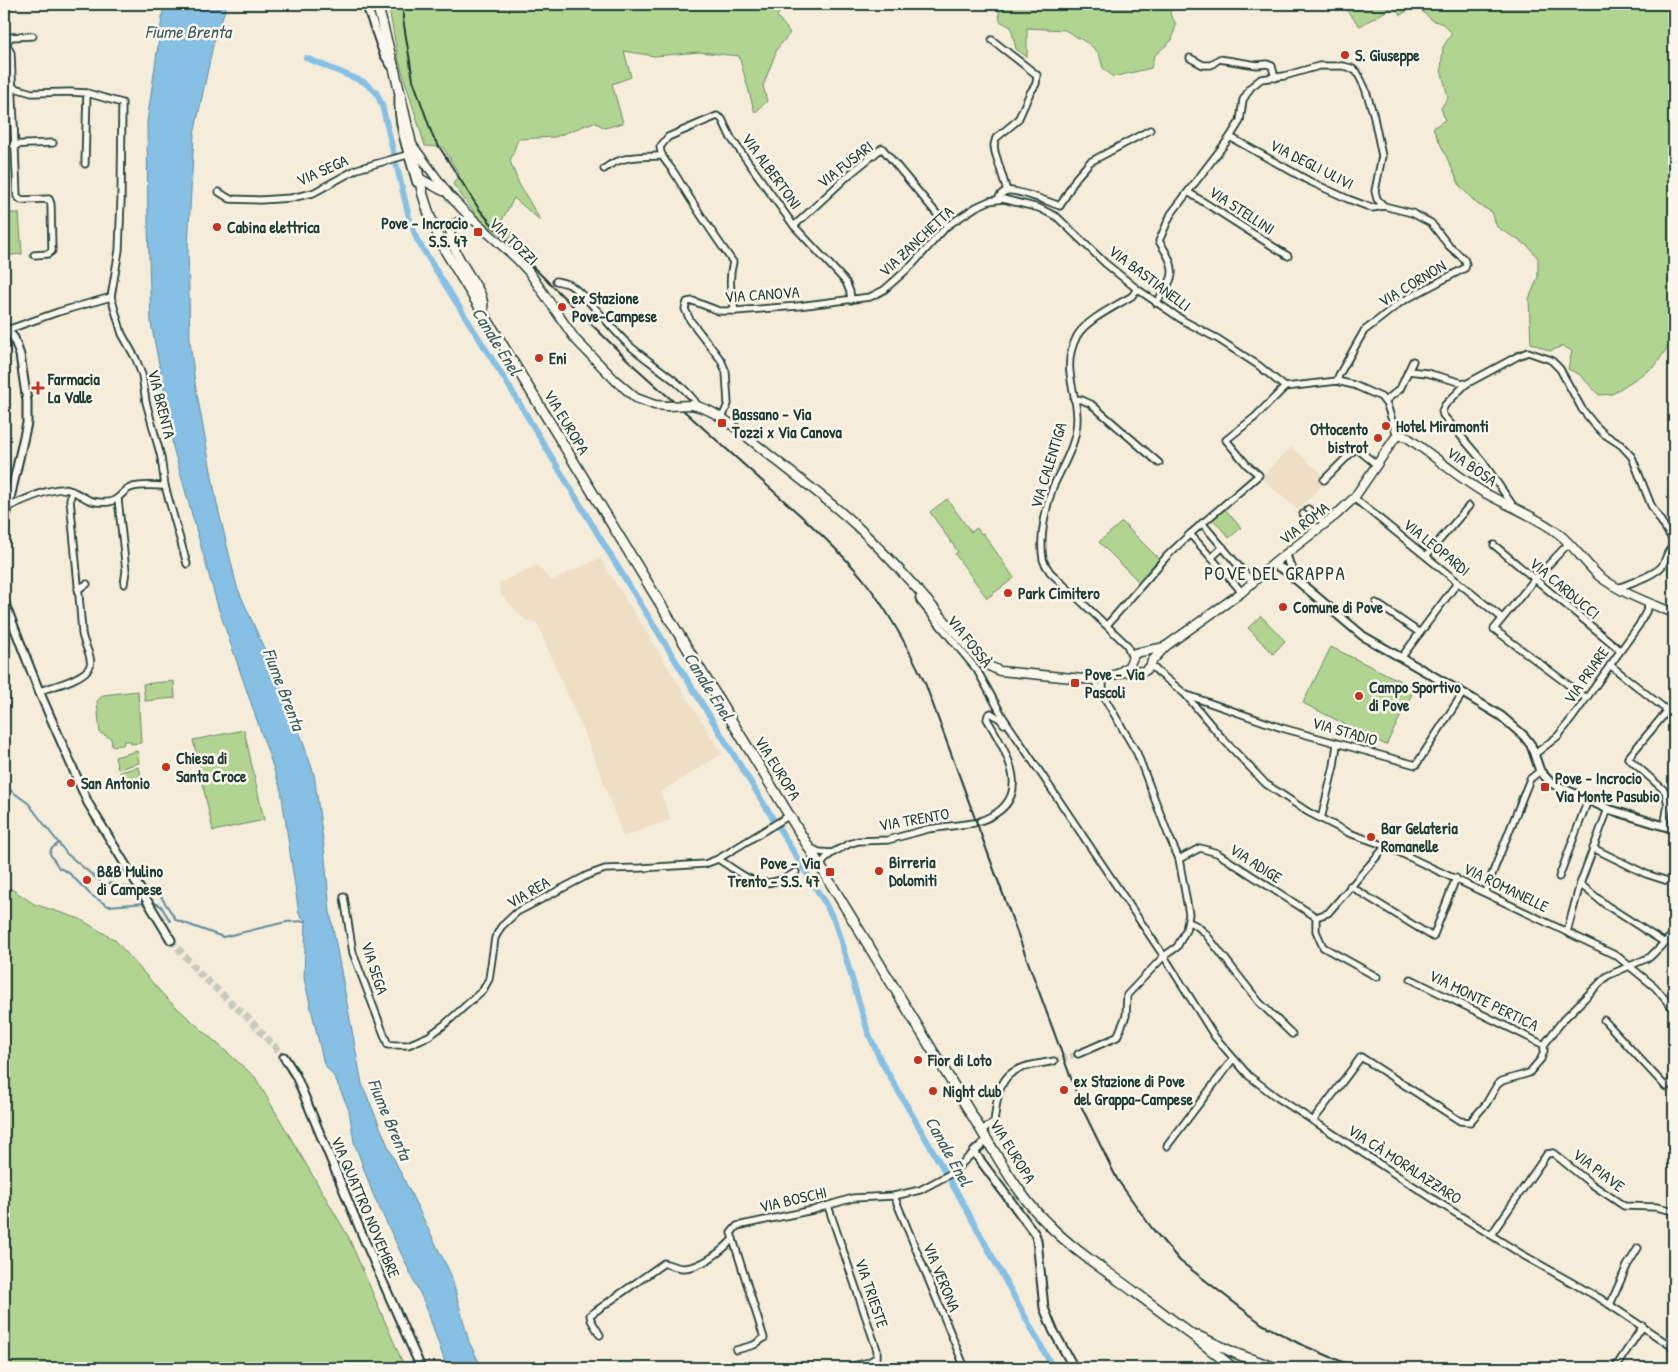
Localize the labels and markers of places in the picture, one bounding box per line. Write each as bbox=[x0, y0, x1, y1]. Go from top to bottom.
place label: S. Giuseppe bbox=[1355, 44, 1420, 67]
marker: S. Giuseppe bbox=[1339, 49, 1351, 61]
place label: Pove - Incrocio S.S. 47 bbox=[381, 212, 469, 252]
place label: Cabina elettrica bbox=[227, 216, 320, 238]
marker: Cabina elettrica bbox=[211, 221, 223, 233]
marker: Pove - Incrocio S.S. 47 bbox=[472, 226, 484, 238]
place label: ex Stazione Pove-Campese bbox=[572, 287, 658, 328]
marker: ex Stazione Pove-Campese bbox=[556, 301, 568, 313]
place label: Eni bbox=[549, 347, 567, 369]
marker: Eni bbox=[533, 352, 545, 364]
place label: Farmacia La Valle bbox=[47, 368, 100, 408]
marker: Farmacia La Valle bbox=[32, 382, 44, 394]
place label: Bassano - Via Tozzi x Via Canova bbox=[731, 403, 842, 443]
place label: Hotel Miramonti bbox=[1396, 415, 1489, 437]
marker: Bassano - Via Tozzi x Via Canova bbox=[716, 417, 728, 429]
place label: Ottocento bistrot bbox=[1310, 418, 1369, 458]
marker: Hotel Miramonti bbox=[1380, 420, 1392, 432]
marker: Ottocento bistrot bbox=[1372, 432, 1384, 444]
place label: Park Cimitero bbox=[1018, 582, 1100, 604]
marker: Park Cimitero bbox=[1002, 587, 1014, 599]
place label: Comune di Pove bbox=[1293, 596, 1384, 618]
marker: Comune di Pove bbox=[1277, 601, 1289, 613]
place label: Pove - Via Pascoli bbox=[1085, 663, 1145, 703]
place label: Campo Sportivo di Pove bbox=[1369, 676, 1461, 716]
marker: Pove - Via Pascoli bbox=[1069, 677, 1081, 689]
marker: Campo Sportivo di Pove bbox=[1353, 690, 1365, 702]
place label: Chiesa di Santa Croce bbox=[176, 747, 247, 787]
marker: Chiesa di Santa Croce bbox=[160, 761, 172, 773]
place label: Pove - Incrocio Via Monte Pasubio bbox=[1555, 767, 1660, 807]
place label: San Antonio bbox=[81, 772, 150, 794]
marker: San Antonio bbox=[65, 777, 77, 789]
marker: Pove - Incrocio Via Monte Pasubio bbox=[1539, 781, 1551, 793]
place label: Bar Gelateria Romanelle bbox=[1381, 817, 1458, 857]
marker: Bar Gelateria Romanelle bbox=[1365, 831, 1377, 843]
place label: Birreria Dolomiti bbox=[889, 851, 937, 891]
place label: Pove - Via Trento - S.S. 47 bbox=[727, 852, 821, 892]
place label: B&B Mulino di Campese bbox=[97, 860, 163, 901]
marker: Birreria Dolomiti bbox=[873, 865, 885, 877]
marker: Pove - Via Trento - S.S. 47 bbox=[824, 866, 836, 878]
marker: B&B Mulino di Campese bbox=[81, 874, 93, 886]
place label: Fior di Loto bbox=[927, 1049, 992, 1071]
marker: Fior di Loto bbox=[912, 1054, 924, 1066]
place label: ex Stazione di Pove del Grappa-Campese bbox=[1074, 1070, 1193, 1111]
place label: Night club bbox=[943, 1080, 1002, 1103]
marker: ex Stazione di Pove del Grappa-Campese bbox=[1058, 1084, 1070, 1096]
marker: Night club bbox=[927, 1085, 939, 1097]

